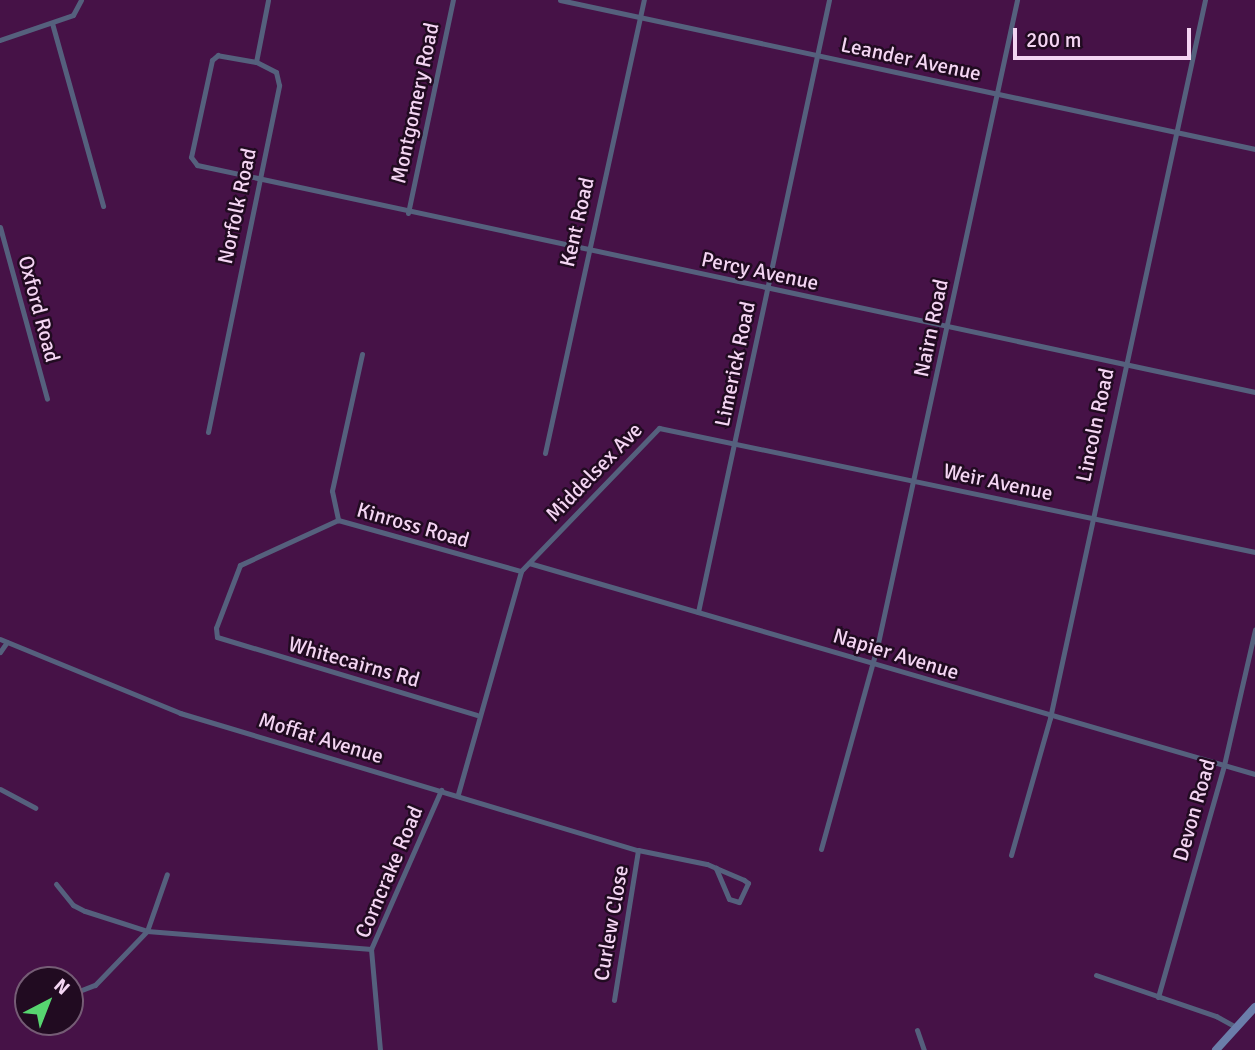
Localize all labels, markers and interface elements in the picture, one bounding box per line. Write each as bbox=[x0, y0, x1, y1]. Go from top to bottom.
scale bar bbox=[1017, 14, 1196, 58]
street label: Montgomery Road bbox=[386, 20, 444, 186]
text: 200 m bbox=[1026, 27, 1081, 53]
street label: Leander Avenue bbox=[839, 32, 983, 86]
street label: Norfolk Road bbox=[212, 146, 262, 266]
street label: Kent Road bbox=[554, 175, 600, 269]
street label: Percy Avenue bbox=[699, 246, 821, 296]
street label: Oxford Road bbox=[13, 253, 65, 365]
street label: Nairn Road bbox=[908, 277, 954, 379]
street label: Limerick Road bbox=[709, 299, 761, 429]
street label: Lincoln Road bbox=[1071, 366, 1119, 484]
street label: Middelsex Ave bbox=[541, 417, 647, 527]
street label: Weir Avenue bbox=[941, 458, 1055, 506]
street label: Kinross Road bbox=[354, 497, 472, 553]
street label: Napier Avenue bbox=[830, 623, 962, 685]
street label: Whitecairns Rd bbox=[286, 631, 422, 693]
street label: Moffat Avenue bbox=[256, 707, 386, 769]
street label: Devon Road bbox=[1167, 756, 1221, 864]
street label: Corncrake Road bbox=[350, 802, 428, 942]
street label: Curlew Close bbox=[588, 863, 634, 983]
north arrow bbox=[14, 966, 84, 1036]
text: N bbox=[49, 974, 75, 1000]

